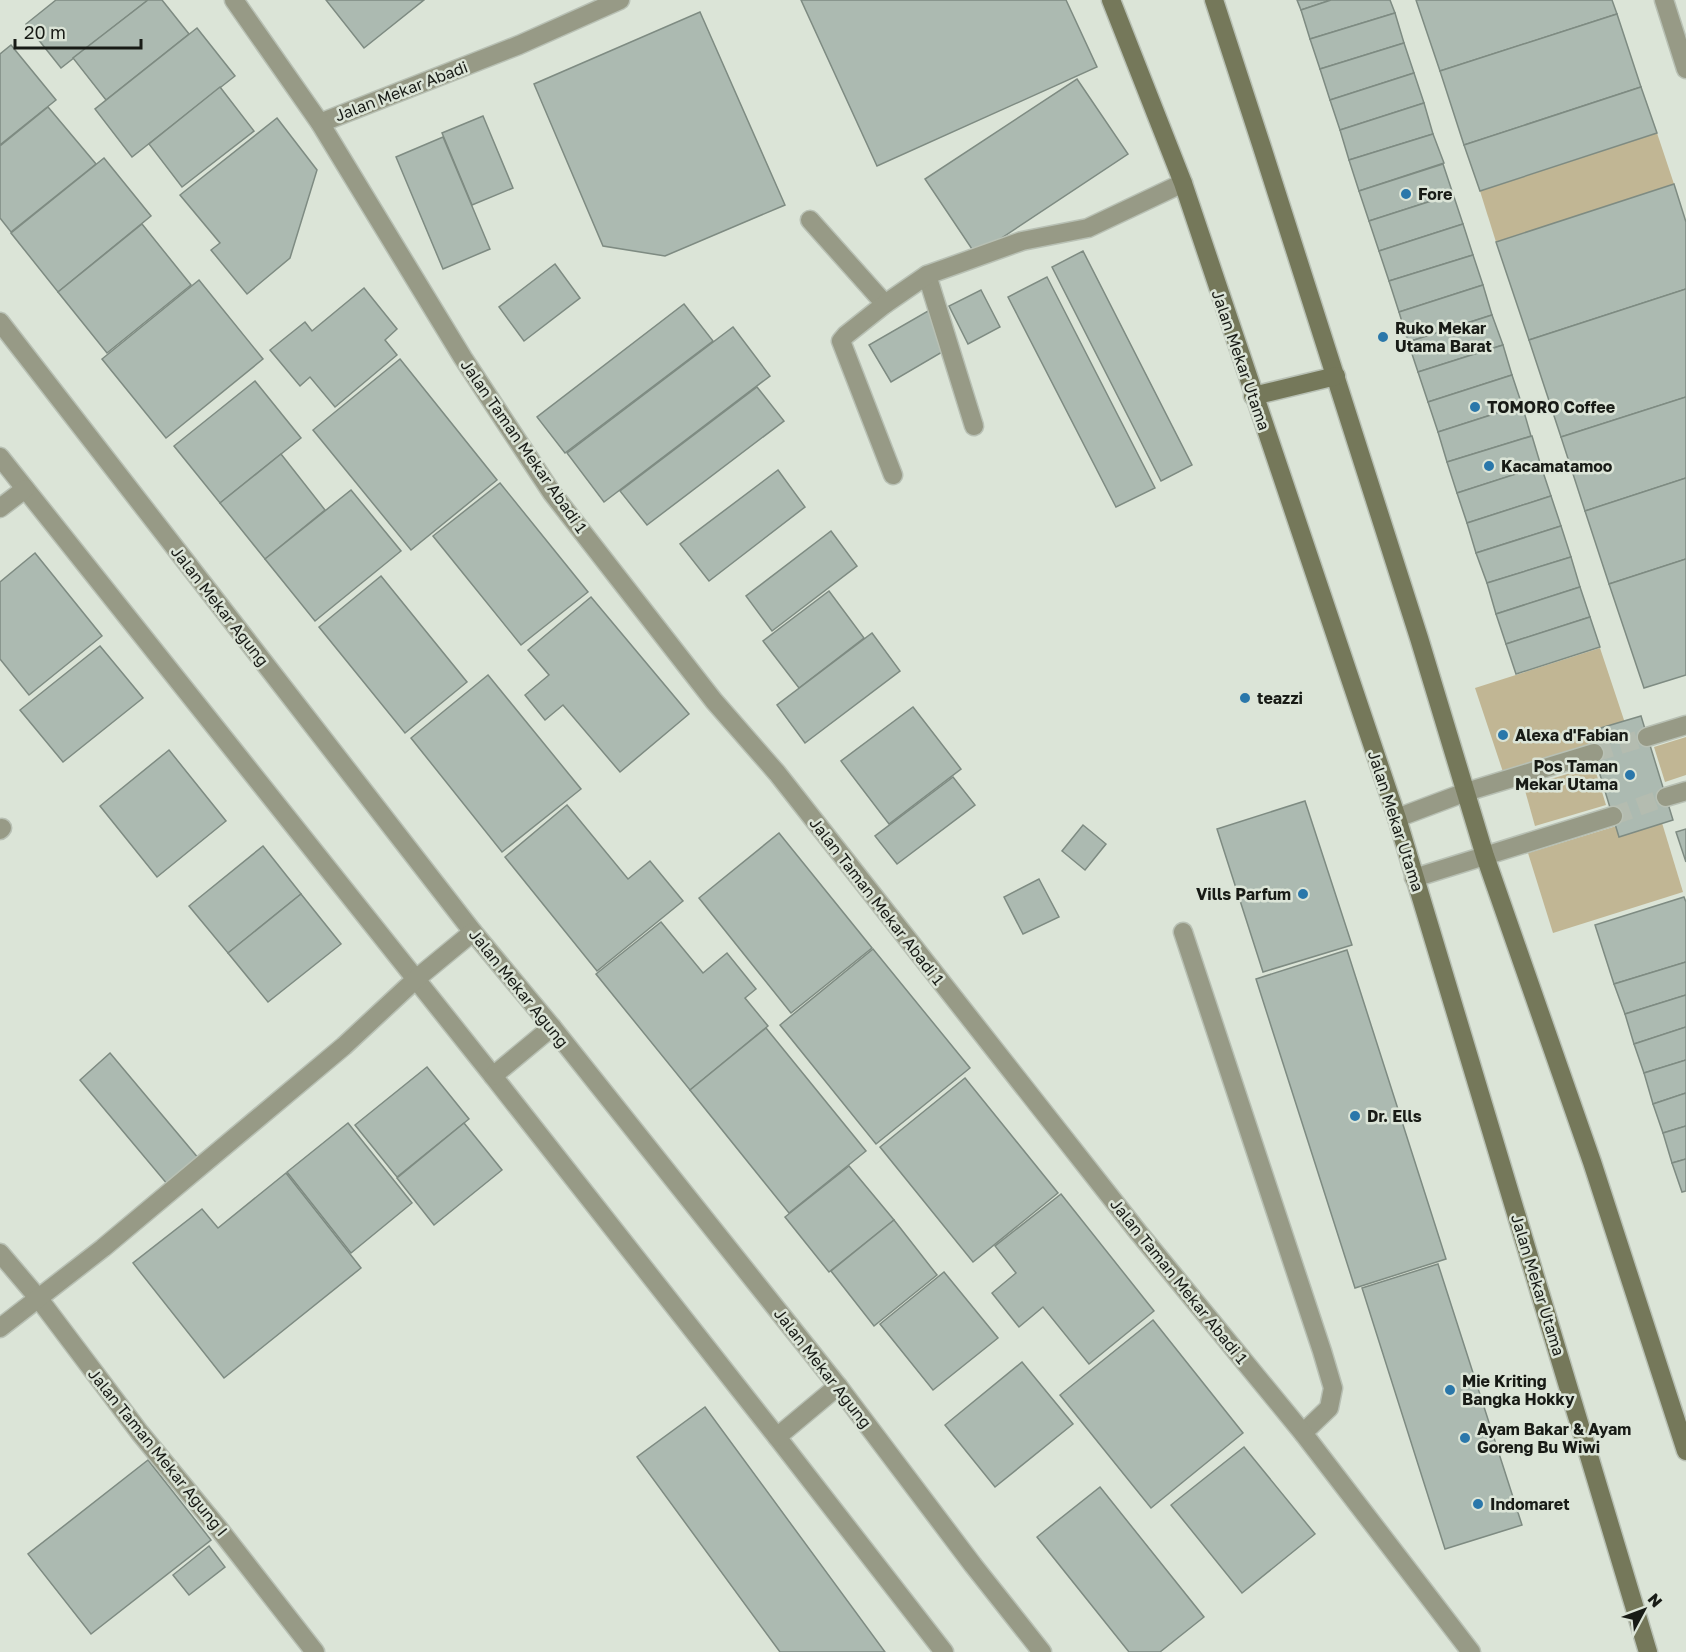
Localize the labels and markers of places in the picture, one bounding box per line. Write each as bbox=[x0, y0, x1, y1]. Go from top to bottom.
place label: Fore bbox=[1418, 184, 1452, 204]
marker: Fore bbox=[1399, 187, 1413, 201]
place label: Ruko Mekar Utama Barat bbox=[1395, 318, 1492, 356]
marker: Ruko Mekar Utama Barat bbox=[1376, 330, 1390, 344]
place label: TOMORO Coffee bbox=[1487, 397, 1615, 417]
marker: TOMORO Coffee bbox=[1468, 400, 1482, 414]
place label: Kacamatamoo bbox=[1501, 456, 1613, 476]
marker: Kacamatamoo bbox=[1482, 459, 1496, 473]
place label: teazzi bbox=[1257, 688, 1303, 708]
marker: teazzi bbox=[1238, 691, 1252, 705]
place label: Alexa d'Fabian bbox=[1515, 725, 1628, 745]
marker: Alexa d'Fabian bbox=[1496, 728, 1510, 742]
place label: Pos Taman Mekar Utama bbox=[1515, 756, 1618, 794]
marker: Pos Taman Mekar Utama bbox=[1623, 768, 1637, 782]
place label: Vills Parfum bbox=[1196, 884, 1291, 904]
marker: Vills Parfum bbox=[1296, 887, 1310, 901]
place label: Dr. Ells bbox=[1367, 1106, 1422, 1126]
marker: Dr. Ells bbox=[1348, 1109, 1362, 1123]
place label: Mie Kriting Bangka Hokky bbox=[1462, 1371, 1575, 1409]
marker: Mie Kriting Bangka Hokky bbox=[1443, 1383, 1457, 1397]
place label: Ayam Bakar & Ayam Goreng Bu Wiwi bbox=[1477, 1419, 1631, 1457]
marker: Ayam Bakar & Ayam Goreng Bu Wiwi bbox=[1458, 1431, 1472, 1445]
place label: Indomaret bbox=[1490, 1494, 1570, 1514]
marker: Indomaret bbox=[1471, 1497, 1485, 1511]

